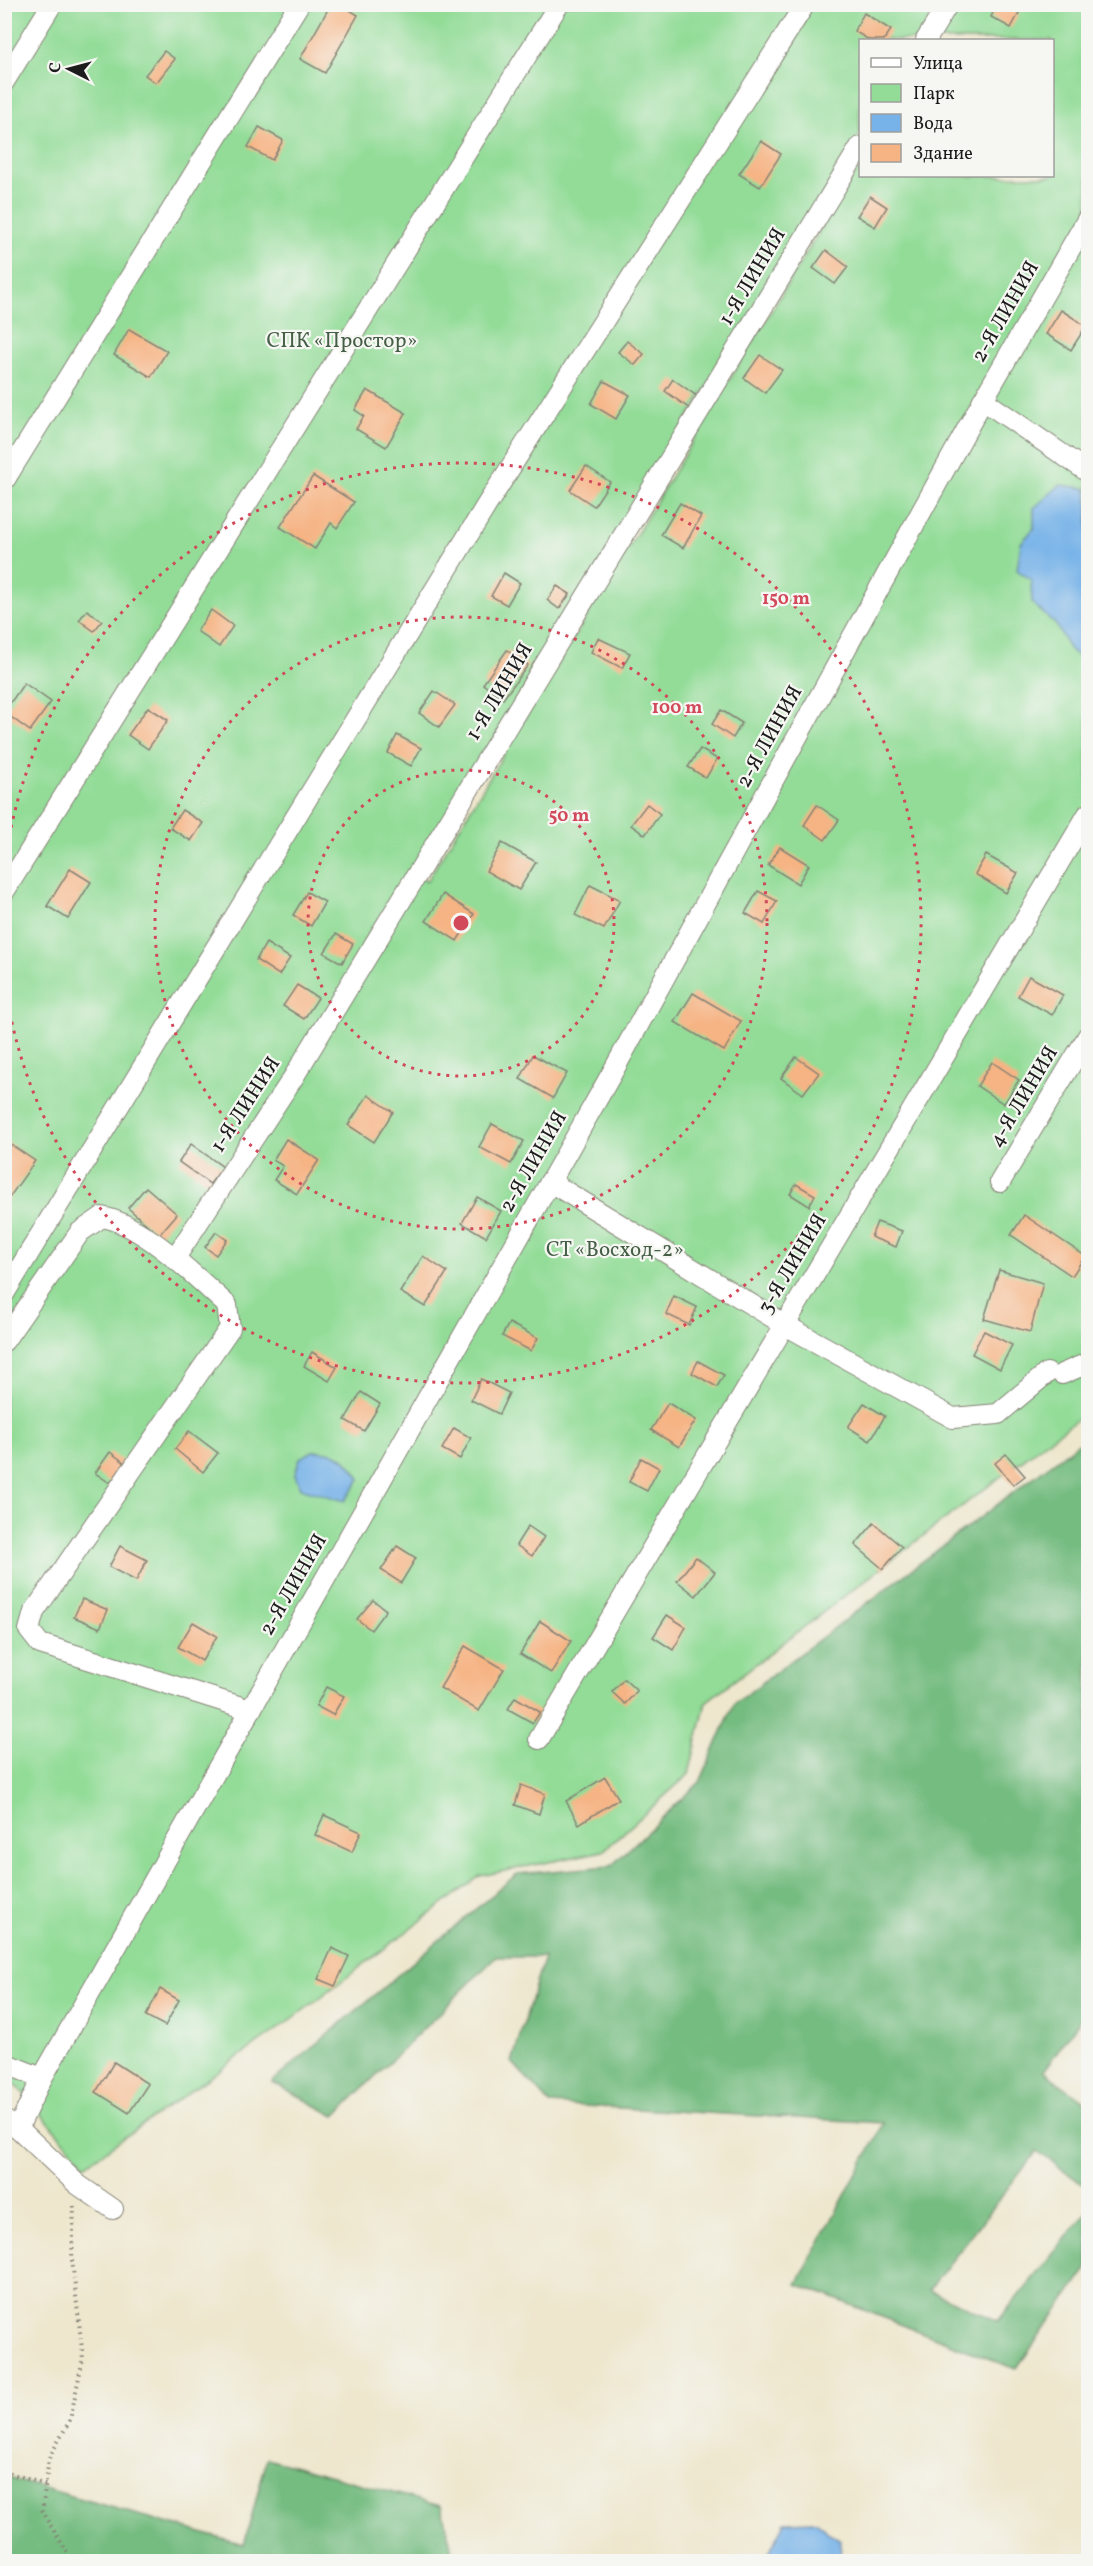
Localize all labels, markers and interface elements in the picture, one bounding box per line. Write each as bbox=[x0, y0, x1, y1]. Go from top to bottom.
north arrow bbox=[39, 39, 99, 99]
legend bbox=[859, 39, 1054, 177]
text: Улица bbox=[913, 52, 963, 77]
text: С bbox=[45, 61, 68, 74]
text: Парк bbox=[913, 82, 955, 107]
text: Вода bbox=[913, 112, 953, 137]
text: Здание bbox=[913, 142, 973, 167]
street label: 1-Я ЛИНИЯ bbox=[712, 223, 794, 331]
street label: 2-Я ЛИНИЯ bbox=[965, 256, 1047, 368]
park label: СПК «Простор» bbox=[267, 327, 417, 356]
text: 150 m bbox=[762, 587, 810, 612]
street label: 1-Я ЛИНИЯ bbox=[459, 638, 541, 746]
street label: 2-Я ЛИНИЯ bbox=[730, 681, 810, 793]
text: 100 m bbox=[652, 696, 702, 721]
text: 50 m bbox=[549, 804, 589, 829]
centre of rings bbox=[451, 913, 471, 933]
street label: 4-Я ЛИНИЯ bbox=[982, 1041, 1066, 1153]
street label: 1-Я ЛИНИЯ bbox=[204, 1051, 288, 1159]
street label: 2-Я ЛИНИЯ bbox=[493, 1106, 575, 1218]
street label: 3-Я ЛИНИЯ bbox=[752, 1208, 834, 1320]
park label: СТ «Восход-2» bbox=[546, 1236, 684, 1265]
street label: 2-Я ЛИНИЯ bbox=[253, 1529, 335, 1641]

